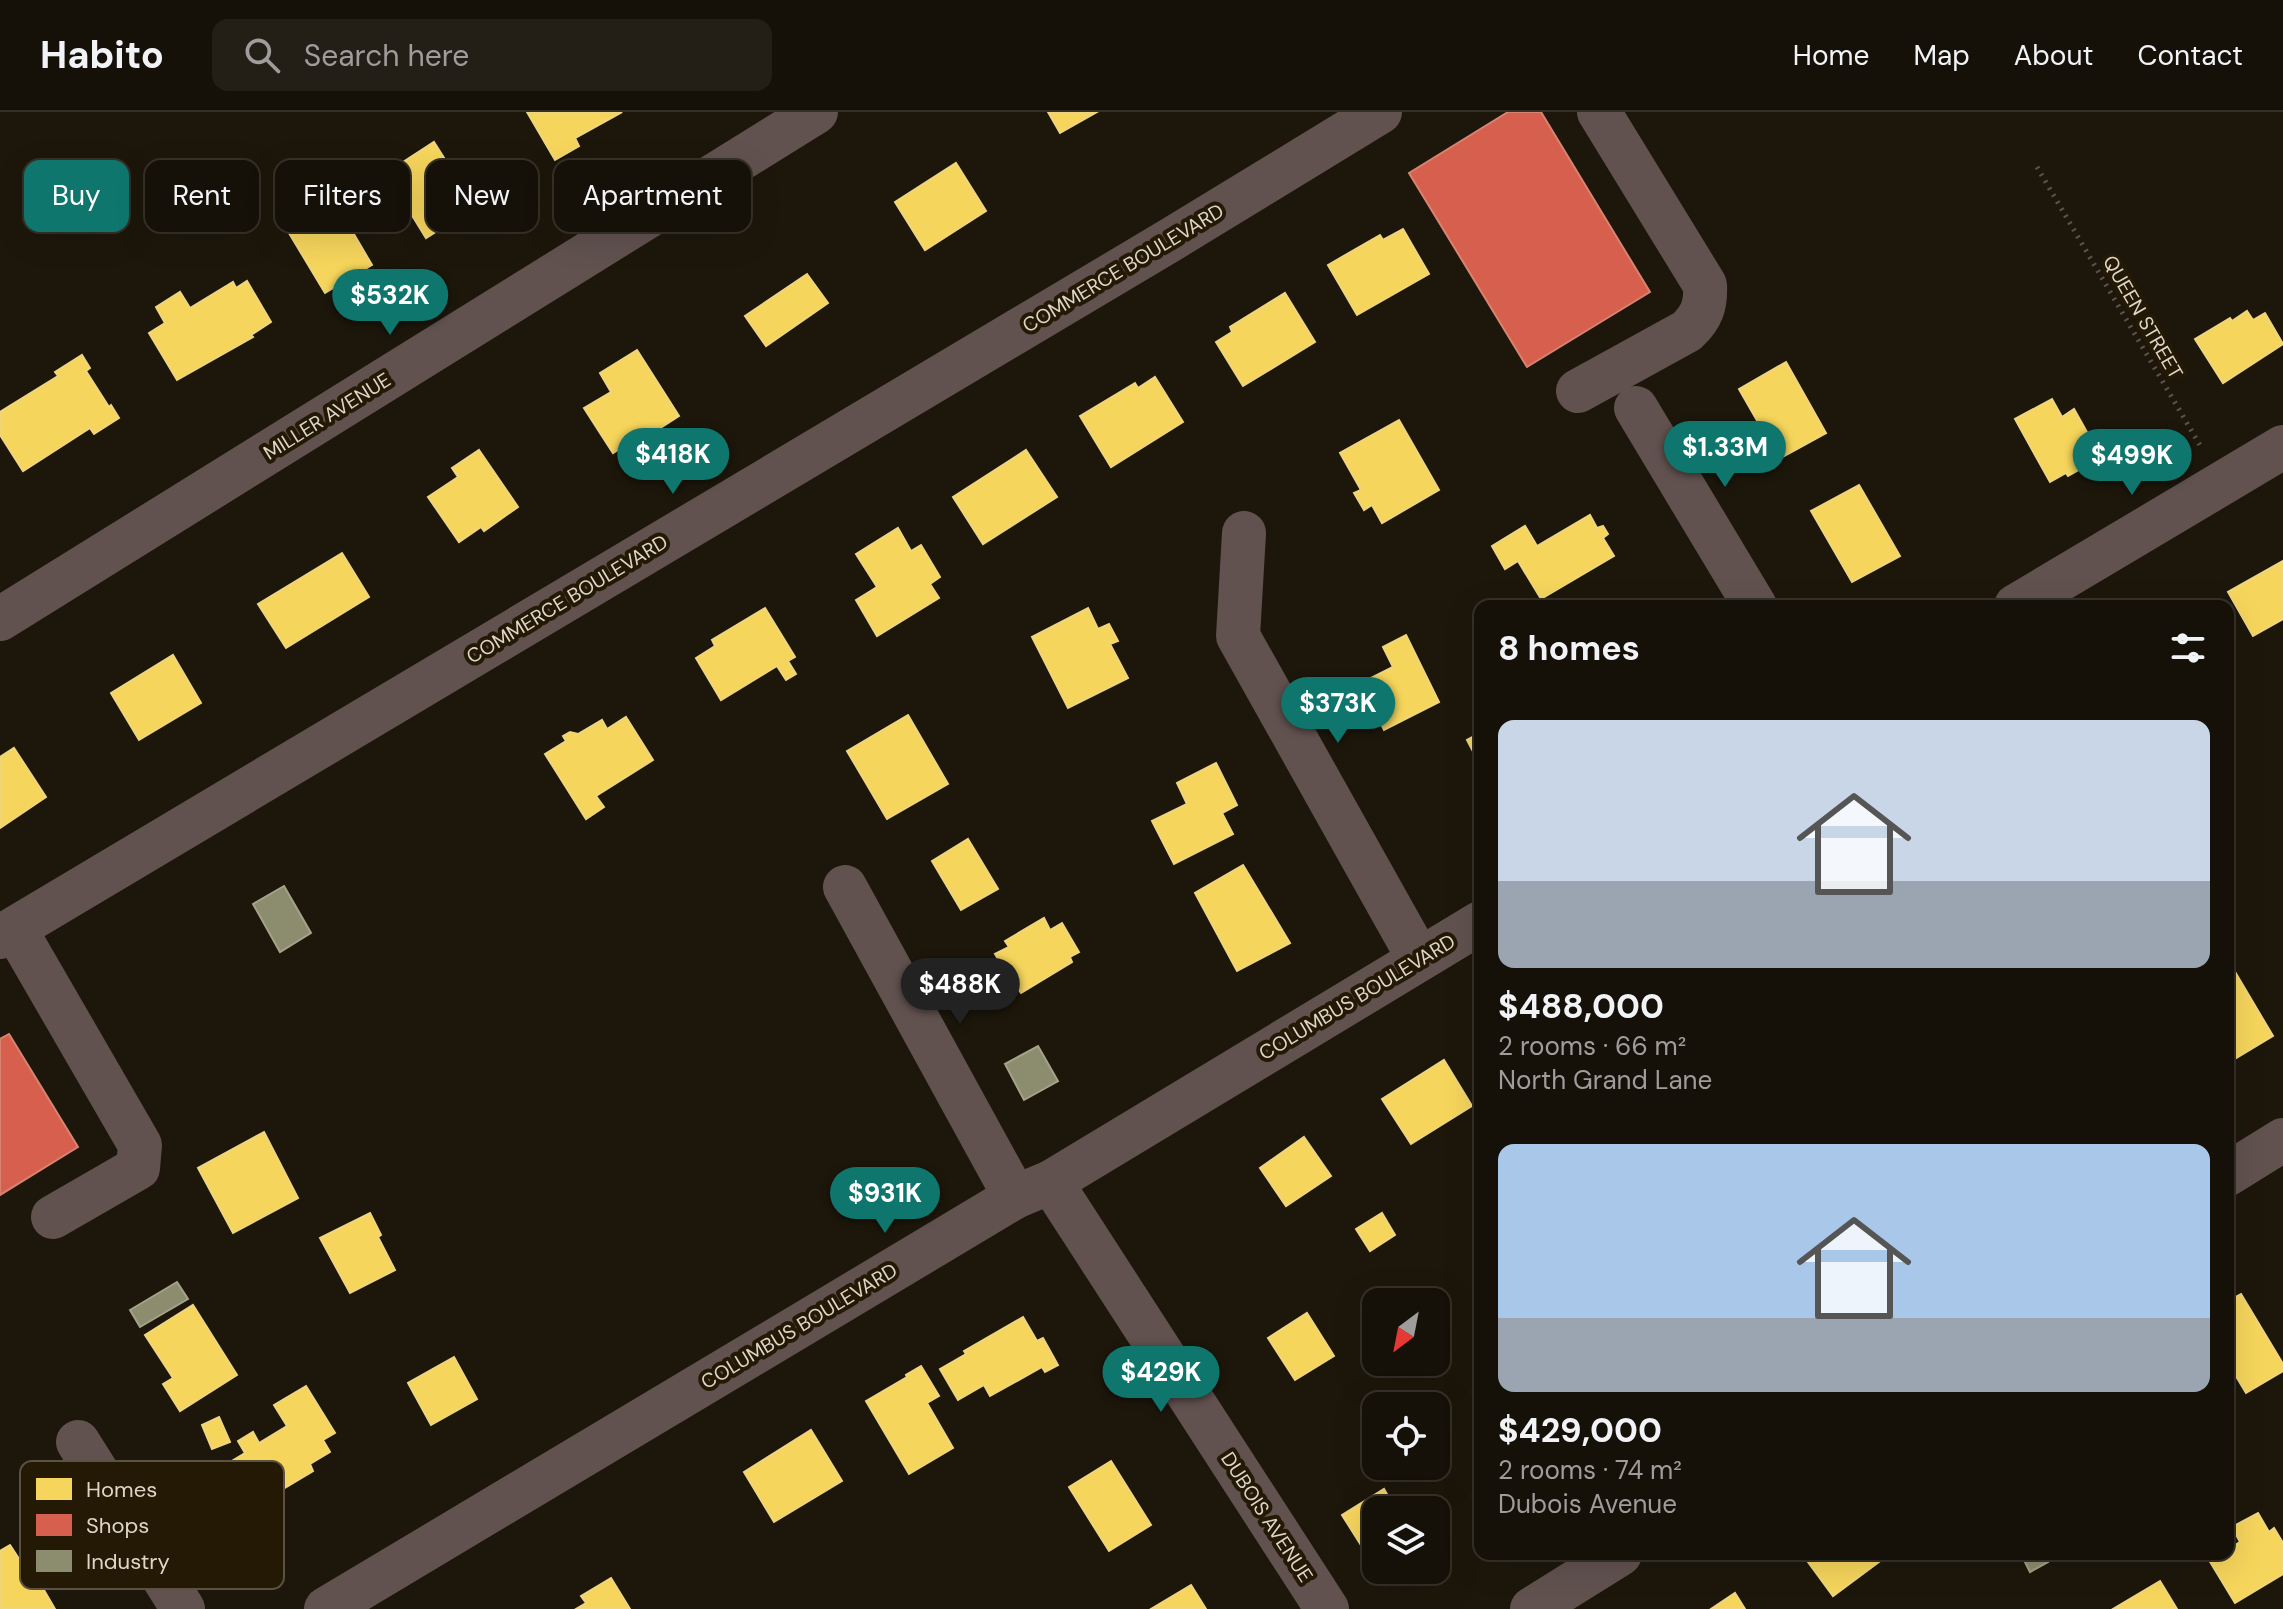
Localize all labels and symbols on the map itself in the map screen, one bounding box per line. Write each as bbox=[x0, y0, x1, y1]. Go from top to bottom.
street label: COMMERCE BOULEVARD bbox=[1018, 198, 1228, 338]
street label: QUEEN STREET bbox=[2097, 251, 2189, 383]
pin: $532K bbox=[334, 269, 446, 337]
street label: MILLER AVENUE bbox=[258, 366, 396, 466]
pin: $1.33M bbox=[1660, 421, 1790, 489]
pin: $418K bbox=[617, 428, 729, 496]
pin: $499K bbox=[2076, 429, 2188, 497]
street label: COMMERCE BOULEVARD bbox=[462, 529, 672, 669]
pin: $373K bbox=[1282, 677, 1394, 745]
street label: COLUMBUS BOULEVARD bbox=[1254, 928, 1460, 1066]
pin: $488K bbox=[904, 958, 1016, 1026]
pin: $931K bbox=[829, 1167, 941, 1235]
street label: COLUMBUS BOULEVARD bbox=[696, 1257, 902, 1395]
north arrow bbox=[1362, 1288, 1450, 1376]
pin: $429K bbox=[1105, 1346, 1217, 1414]
street label: DUBOIS AVENUE bbox=[1215, 1447, 1319, 1587]
legend bbox=[20, 1461, 284, 1589]
text: Homes bbox=[86, 1475, 157, 1504]
text: Shops bbox=[86, 1511, 149, 1540]
text: Industry bbox=[86, 1547, 170, 1576]

